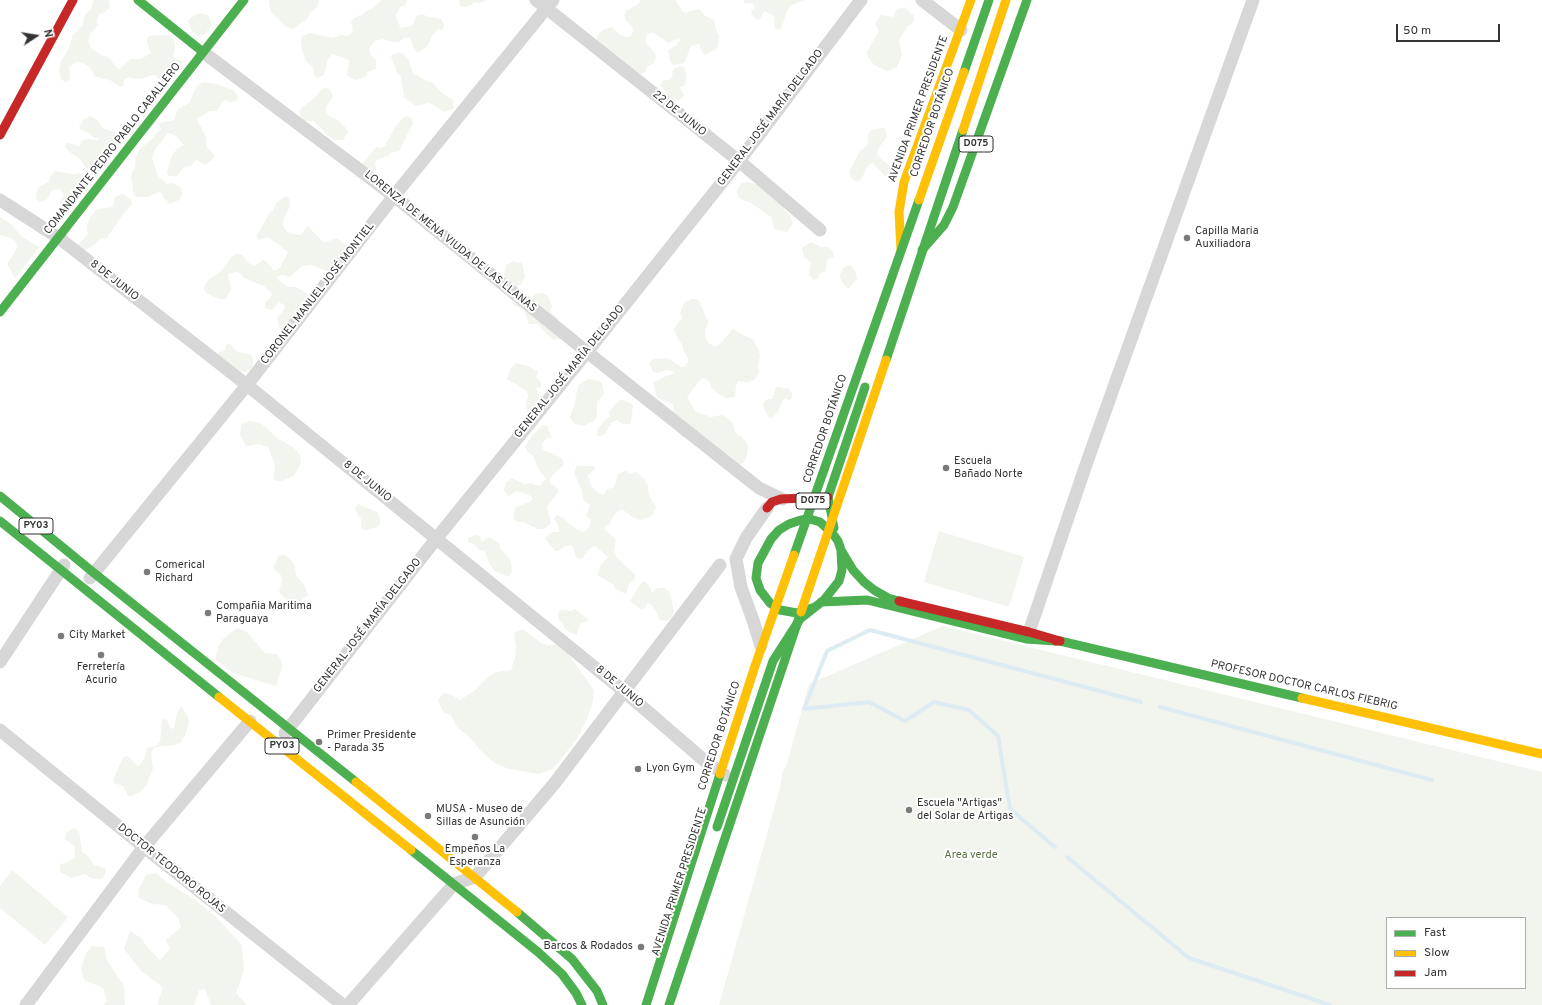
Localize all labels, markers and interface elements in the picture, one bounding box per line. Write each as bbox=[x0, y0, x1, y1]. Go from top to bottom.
north arrow bbox=[16, 16, 56, 56]
scale bar bbox=[1398, 16, 1502, 42]
text: 50 m bbox=[1403, 23, 1431, 39]
text: N bbox=[40, 28, 55, 39]
street label: AVENIDA PRIMER PRESIDENTE bbox=[886, 34, 952, 184]
street label: GENERAL JOSÉ MARÍA DELGADO bbox=[715, 47, 827, 189]
street label: COMANDANTE PEDRO PABLO CABALLERO bbox=[42, 60, 184, 238]
street label: CORREDOR BOTÁNICO bbox=[908, 67, 958, 179]
street label: 22 DE JUNIO bbox=[650, 88, 708, 140]
road number: D075 bbox=[959, 136, 993, 152]
street label: LORENZA DE MENA VIUDA DE LAS LLANAS bbox=[361, 168, 539, 316]
street label: CORONEL MANUEL JOSÉ MONTIEL bbox=[259, 221, 377, 367]
place label: Capilla Maria Auxiliadora bbox=[1195, 225, 1258, 251]
marker: Capilla Maria Auxiliadora bbox=[1182, 233, 1192, 243]
street label: 8 DE JUNIO bbox=[87, 258, 141, 304]
street label: GENERAL JOSÉ MARÍA DELGADO bbox=[512, 303, 628, 441]
street label: CORREDOR BOTÁNICO bbox=[801, 373, 851, 485]
place label: Escuela Bañado Norte bbox=[954, 455, 1023, 481]
street label: 8 DE JUNIO bbox=[340, 459, 394, 505]
marker: Escuela Bañado Norte bbox=[941, 463, 951, 473]
road number: D075 bbox=[796, 493, 830, 509]
road number: PY03 bbox=[19, 518, 53, 534]
street label: GENERAL JOSÉ MARÍA DELGADO bbox=[311, 556, 425, 696]
place label: Comerical Richard bbox=[155, 559, 205, 585]
marker: Comerical Richard bbox=[142, 567, 152, 577]
place label: Compañia Maritima Paraguaya bbox=[216, 600, 312, 626]
marker: Compañia Maritima Paraguaya bbox=[203, 608, 213, 618]
place label: City Market bbox=[69, 629, 125, 643]
marker: City Market bbox=[56, 631, 66, 641]
marker: Ferretería Acurio bbox=[96, 650, 106, 660]
street label: PROFESOR DOCTOR CARLOS FIEBRIG bbox=[1209, 658, 1399, 714]
place label: Ferretería Acurio bbox=[77, 661, 125, 687]
street label: 8 DE JUNIO bbox=[592, 663, 646, 711]
street label: CORREDOR BOTÁNICO bbox=[696, 680, 744, 792]
place label: Primer Presidente - Parada 35 bbox=[327, 729, 416, 755]
marker: Primer Presidente - Parada 35 bbox=[314, 737, 324, 747]
road number: PY03 bbox=[265, 738, 299, 754]
place label: Lyon Gym bbox=[646, 762, 695, 776]
marker: Lyon Gym bbox=[633, 764, 643, 774]
place label: Escuela "Artigas" del Solar de Artigas bbox=[917, 797, 1013, 823]
place label: MUSA - Museo de Sillas de Asunción bbox=[436, 803, 525, 829]
marker: Escuela "Artigas" del Solar de Artigas bbox=[904, 805, 914, 815]
street label: AVENIDA PRIMER PRESIDENTE bbox=[650, 806, 710, 958]
marker: MUSA - Museo de Sillas de Asunción bbox=[423, 811, 433, 821]
street label: DOCTOR TEODORO ROJAS bbox=[114, 821, 228, 917]
marker: Empeños La Esperanza bbox=[470, 832, 480, 842]
place label: Empeños La Esperanza bbox=[445, 843, 505, 869]
park label: Area verde bbox=[944, 849, 998, 863]
legend bbox=[1386, 917, 1526, 989]
text: Fast bbox=[1424, 925, 1446, 941]
place label: Barcos & Rodados bbox=[544, 940, 633, 954]
marker: Barcos & Rodados bbox=[636, 942, 646, 952]
text: Slow bbox=[1424, 945, 1450, 961]
text: Jam bbox=[1424, 965, 1447, 981]

